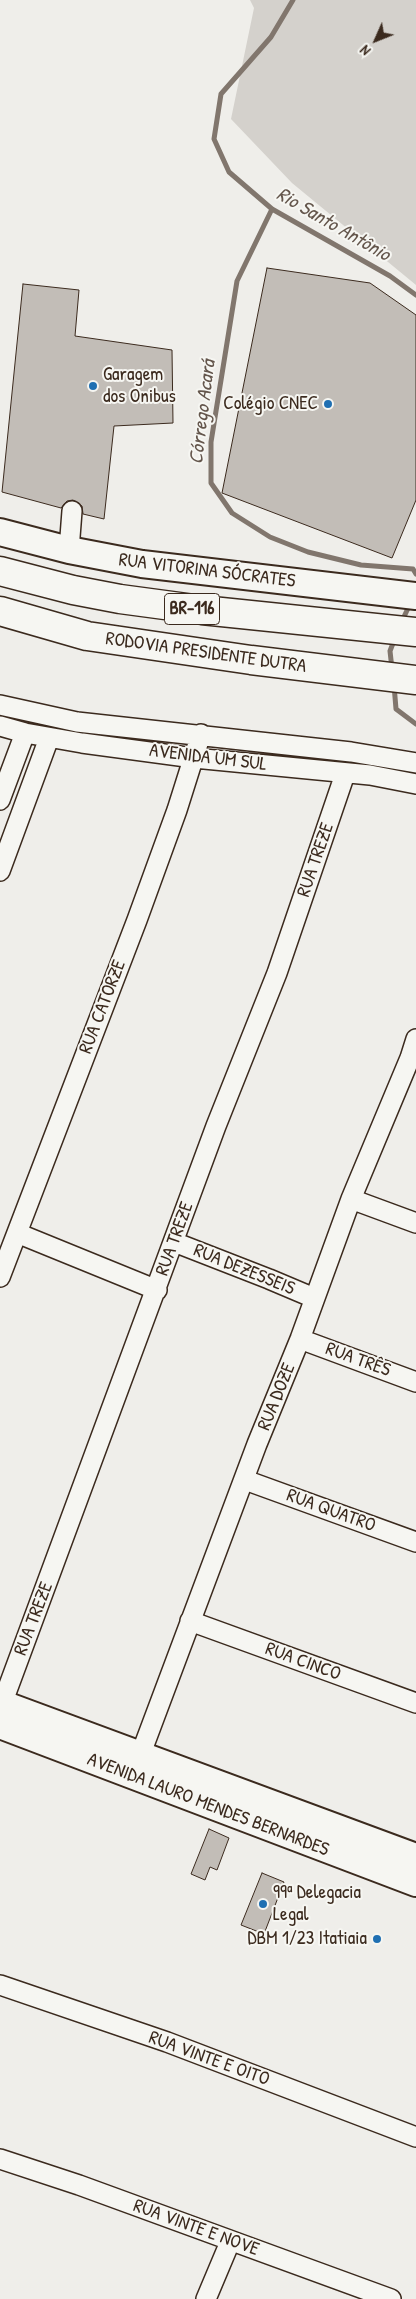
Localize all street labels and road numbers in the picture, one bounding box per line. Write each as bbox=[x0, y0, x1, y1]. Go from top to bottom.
street label: RUA VITORINA SÓCRATES bbox=[117, 549, 297, 593]
road number: BR-116 bbox=[164, 594, 220, 624]
street label: RODOVIA PRESIDENTE DUTRA bbox=[104, 628, 308, 678]
street label: AVENIDA UM SUL bbox=[148, 739, 268, 777]
street label: RUA TREZE bbox=[293, 820, 339, 900]
street label: RUA CATORZE bbox=[75, 957, 131, 1057]
street label: RUA TREZE bbox=[151, 1199, 199, 1279]
street label: RUA DEZESSEIS bbox=[190, 1239, 298, 1301]
street label: RUA TRÊS bbox=[322, 1338, 394, 1382]
street label: RUA DOZE bbox=[253, 1360, 301, 1434]
street label: RUA QUATRO bbox=[283, 1484, 379, 1538]
street label: RUA TREZE bbox=[10, 1579, 58, 1659]
street label: RUA CINCO bbox=[262, 1638, 344, 1686]
street label: AVENIDA LAURO MENDES BERNARDES bbox=[84, 1748, 332, 1862]
street label: RUA VINTE E OITO bbox=[145, 2027, 273, 2091]
street label: RUA VINTE E NOVE bbox=[130, 2195, 262, 2261]

